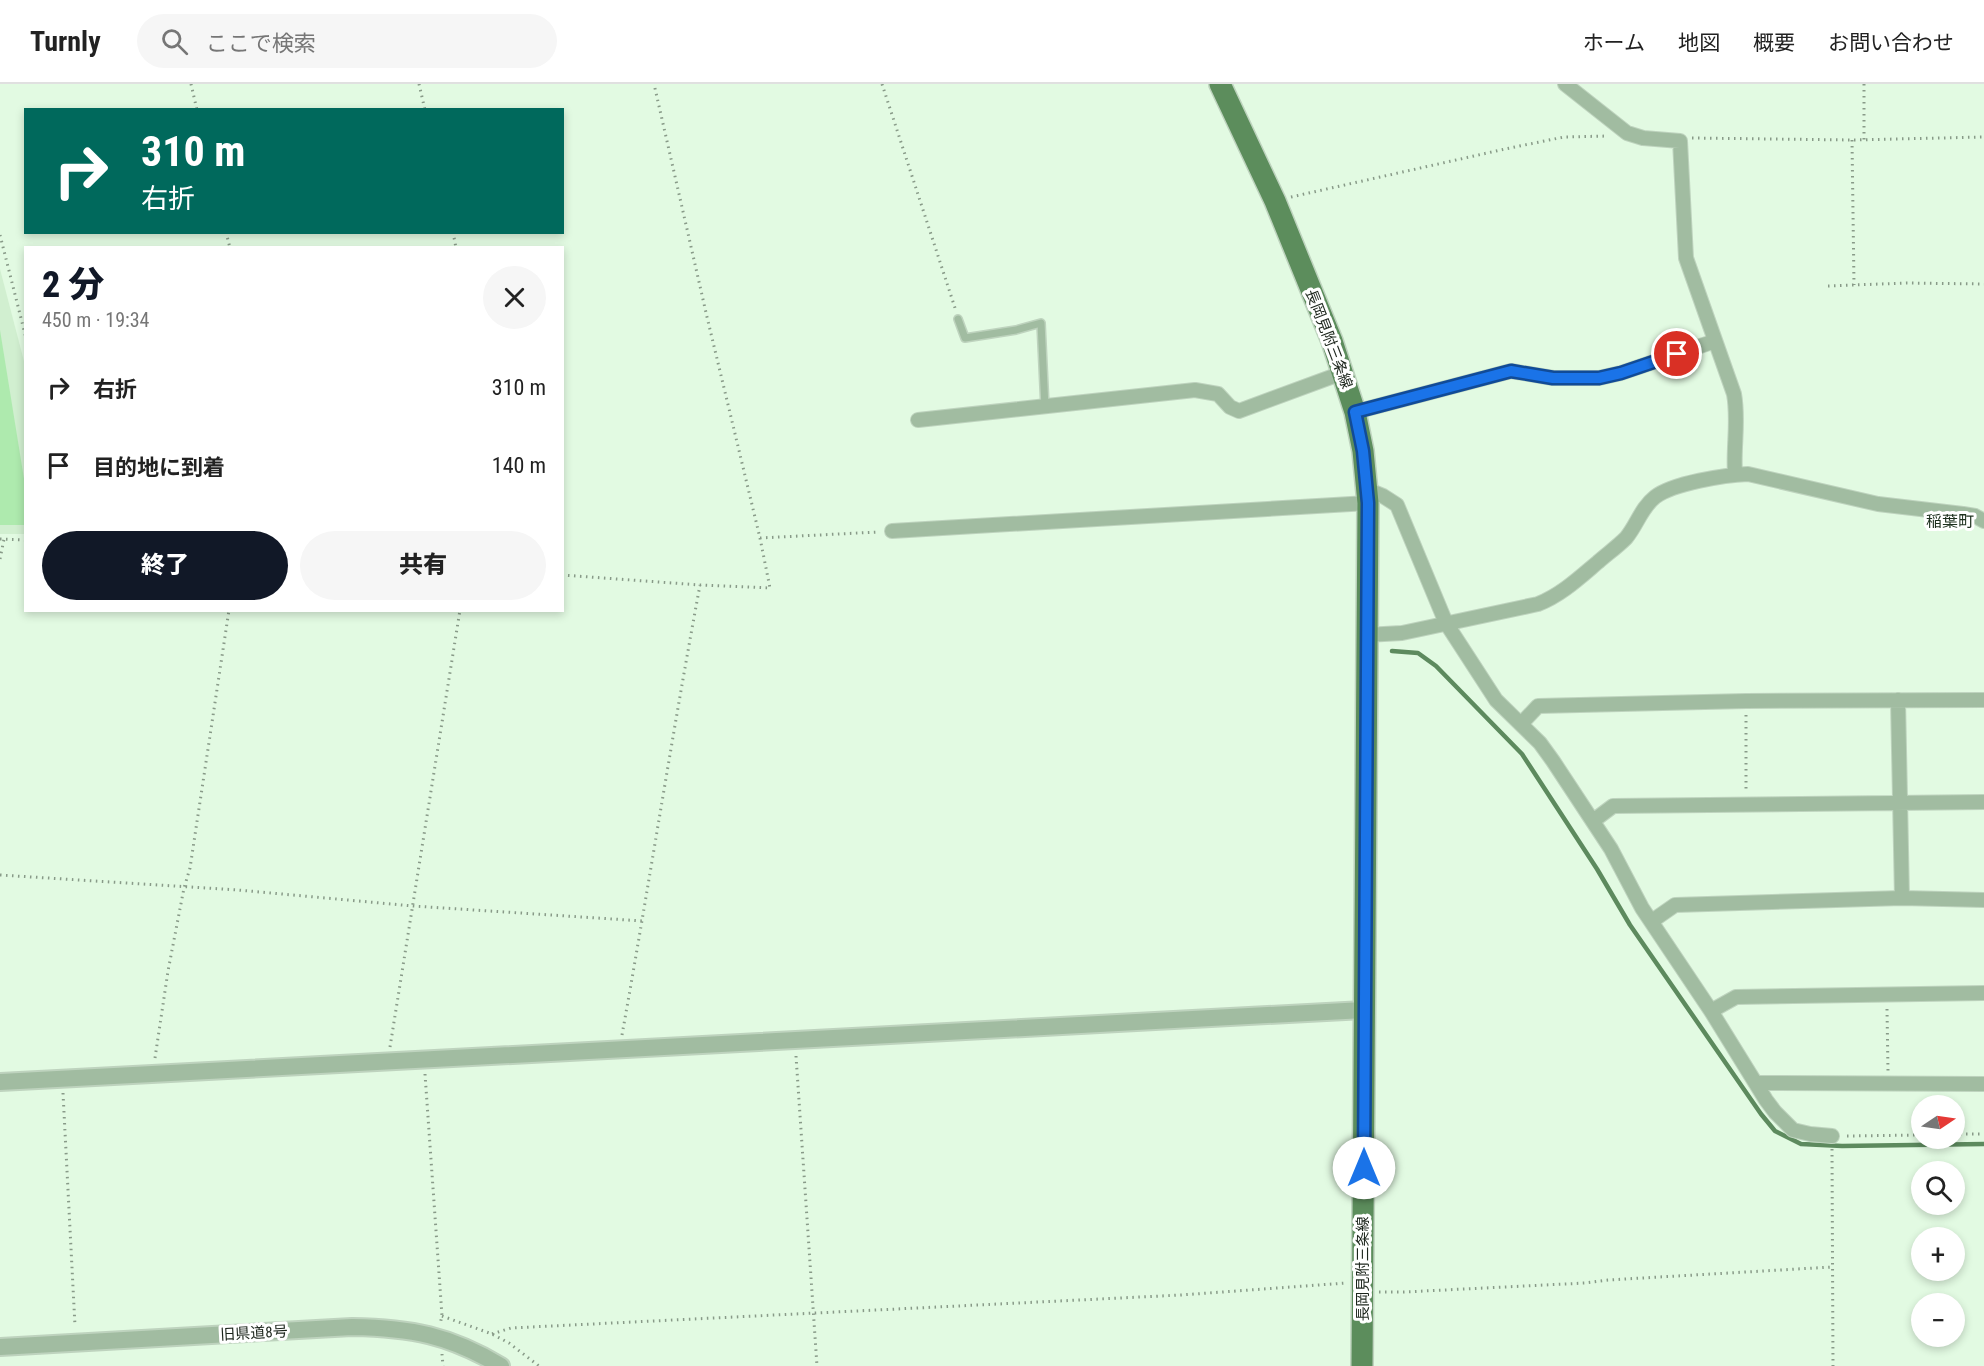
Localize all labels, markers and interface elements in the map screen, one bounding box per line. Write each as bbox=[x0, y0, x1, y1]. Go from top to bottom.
search box bbox=[137, 14, 557, 68]
text: Turnly bbox=[30, 25, 101, 58]
icon: search bbox=[158, 25, 191, 58]
text: ここで検索 bbox=[206, 31, 316, 56]
text: ホーム bbox=[1583, 31, 1645, 55]
text: 地図 bbox=[1678, 31, 1720, 55]
text: 概要 bbox=[1753, 31, 1795, 55]
text: お問い合わせ bbox=[1828, 31, 1954, 55]
text: 310 m bbox=[141, 127, 246, 176]
icon: right bbox=[42, 132, 120, 210]
text: 右折 bbox=[141, 183, 195, 215]
text: 2 分 bbox=[42, 264, 105, 306]
button: close bbox=[483, 266, 546, 329]
street label: 長岡見附三条線 bbox=[1302, 287, 1356, 391]
text: 450 m · 19:34 bbox=[42, 308, 149, 332]
pin bbox=[1651, 328, 1702, 379]
icon: arrive bbox=[1660, 337, 1693, 370]
icon: right bbox=[42, 371, 75, 404]
text: 310 m bbox=[492, 375, 546, 400]
text: 右折 bbox=[93, 377, 137, 402]
icon: arrive bbox=[42, 449, 75, 482]
text: 140 m bbox=[492, 453, 546, 478]
text: 目的地に到着 bbox=[93, 455, 225, 480]
district label: 稲葉町 bbox=[1926, 512, 1974, 531]
button: 終了 bbox=[42, 531, 288, 600]
button: 共有 bbox=[300, 531, 546, 600]
north arrow bbox=[1911, 1095, 1965, 1149]
map controls bbox=[1911, 1095, 1965, 1347]
position arrow bbox=[1332, 1136, 1396, 1200]
button: search bbox=[1911, 1161, 1965, 1215]
street label: 長岡見附三条線 bbox=[1354, 1216, 1372, 1322]
button: + bbox=[1911, 1227, 1965, 1281]
button: − bbox=[1911, 1293, 1965, 1347]
street label: 旧県道8号 bbox=[220, 1322, 288, 1344]

